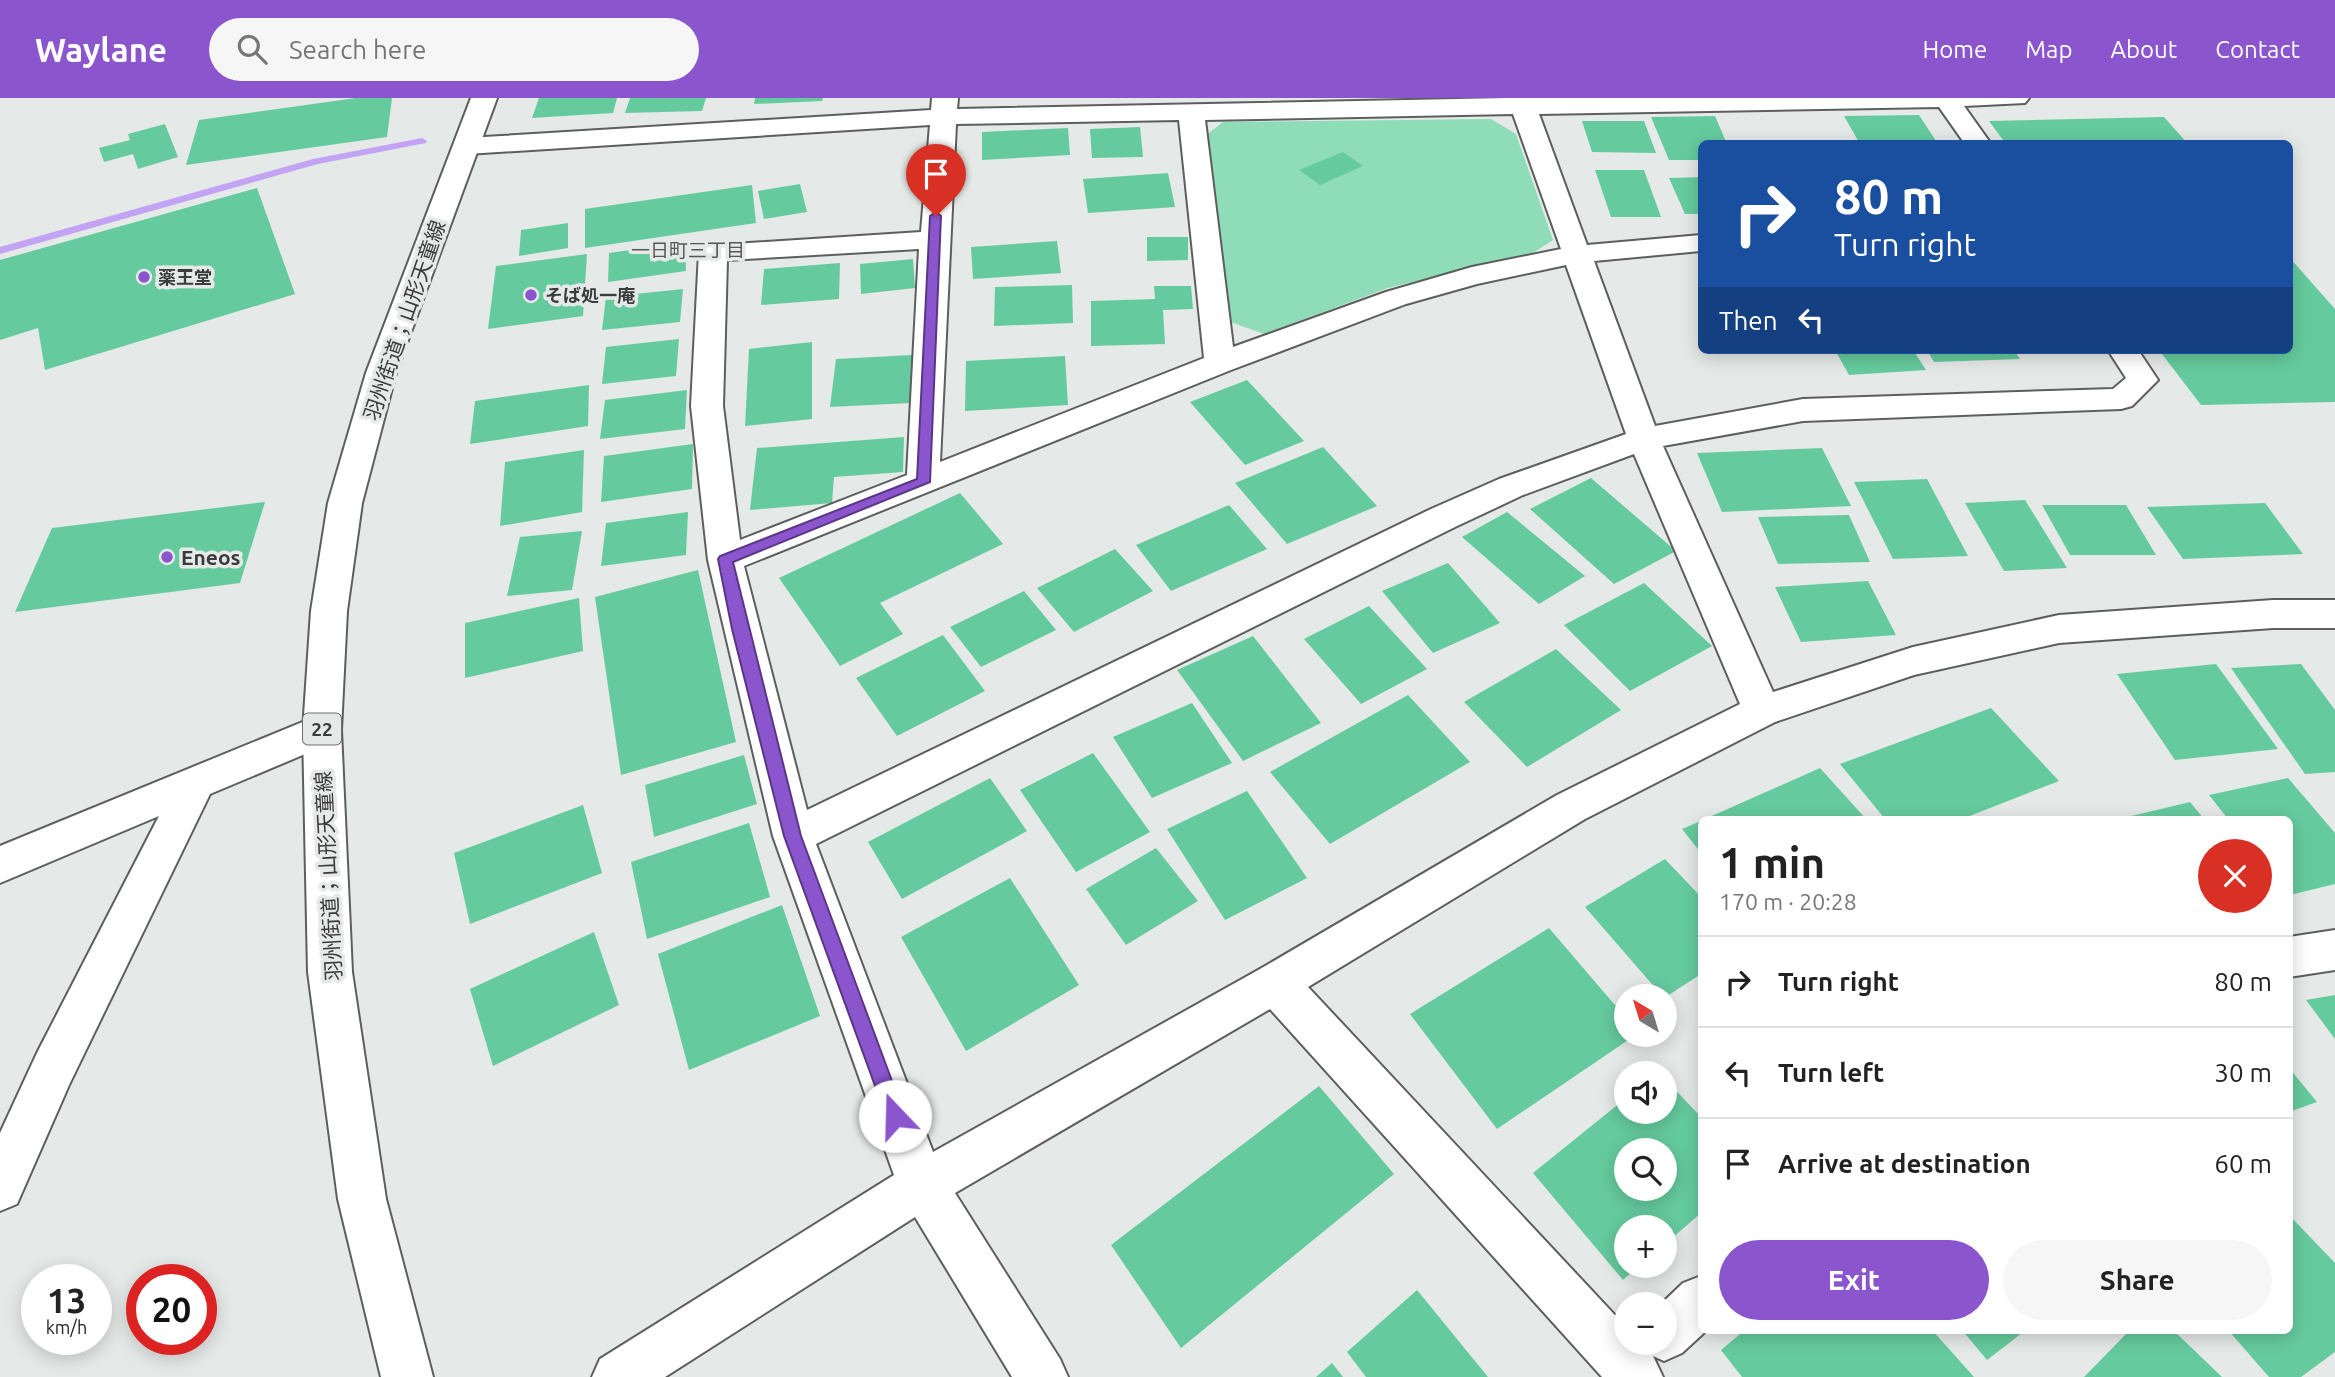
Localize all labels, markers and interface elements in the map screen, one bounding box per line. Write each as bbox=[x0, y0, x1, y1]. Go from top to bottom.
search box bbox=[209, 18, 699, 81]
icon: search bbox=[233, 30, 271, 68]
text: Waylane bbox=[35, 31, 167, 68]
text: Search here bbox=[289, 35, 426, 64]
text: Home bbox=[1922, 36, 1987, 63]
text: Map bbox=[2025, 36, 2072, 63]
text: About bbox=[2110, 36, 2177, 63]
text: Contact bbox=[2215, 36, 2300, 63]
pin bbox=[906, 144, 966, 216]
icon: arrive bbox=[917, 155, 955, 193]
icon: right bbox=[1719, 168, 1810, 259]
text: 80 m bbox=[1834, 168, 1943, 223]
street label: 羽州街道；山形天童線 bbox=[358, 217, 450, 423]
text: Turn right bbox=[1834, 226, 1976, 262]
district label: 一日町三丁目 bbox=[631, 239, 745, 261]
place label: 薬王堂 bbox=[158, 267, 212, 287]
marker: 薬王堂 bbox=[136, 269, 152, 285]
place label: そば処一庵 bbox=[545, 285, 635, 305]
marker: そば処一庵 bbox=[523, 287, 539, 303]
icon: left bbox=[1792, 301, 1830, 339]
text: Then bbox=[1719, 306, 1778, 335]
place label: Eneos bbox=[181, 545, 241, 569]
marker: Eneos bbox=[159, 549, 175, 565]
road number: 22 bbox=[303, 714, 341, 744]
street label: 羽州街道；山形天童線 bbox=[311, 771, 345, 981]
text: 1 min bbox=[1719, 839, 1825, 886]
button: close bbox=[2198, 839, 2272, 913]
text: 170 m · 20:28 bbox=[1719, 889, 1857, 914]
icon: right bbox=[1719, 963, 1757, 1001]
text: Turn right bbox=[1778, 967, 1899, 996]
text: 80 m bbox=[2214, 967, 2272, 996]
north arrow bbox=[1614, 984, 1676, 1046]
map controls bbox=[1614, 984, 1677, 1355]
icon: left bbox=[1719, 1054, 1757, 1092]
text: Turn left bbox=[1778, 1058, 1884, 1087]
text: 30 m bbox=[2214, 1058, 2272, 1087]
button: sound bbox=[1614, 1061, 1677, 1124]
position arrow bbox=[858, 1079, 932, 1153]
button: search bbox=[1614, 1138, 1677, 1201]
icon: arrive bbox=[1719, 1145, 1757, 1183]
text: Arrive at destination bbox=[1778, 1149, 2031, 1178]
text: 60 m bbox=[2214, 1149, 2272, 1178]
button: + bbox=[1614, 1215, 1677, 1278]
button: Exit bbox=[1719, 1240, 1989, 1320]
button: Share bbox=[2003, 1240, 2272, 1320]
speed limit sign: 20 bbox=[126, 1264, 217, 1355]
text: 13 bbox=[47, 1280, 86, 1320]
button: − bbox=[1614, 1292, 1677, 1355]
text: km/h bbox=[46, 1317, 87, 1337]

